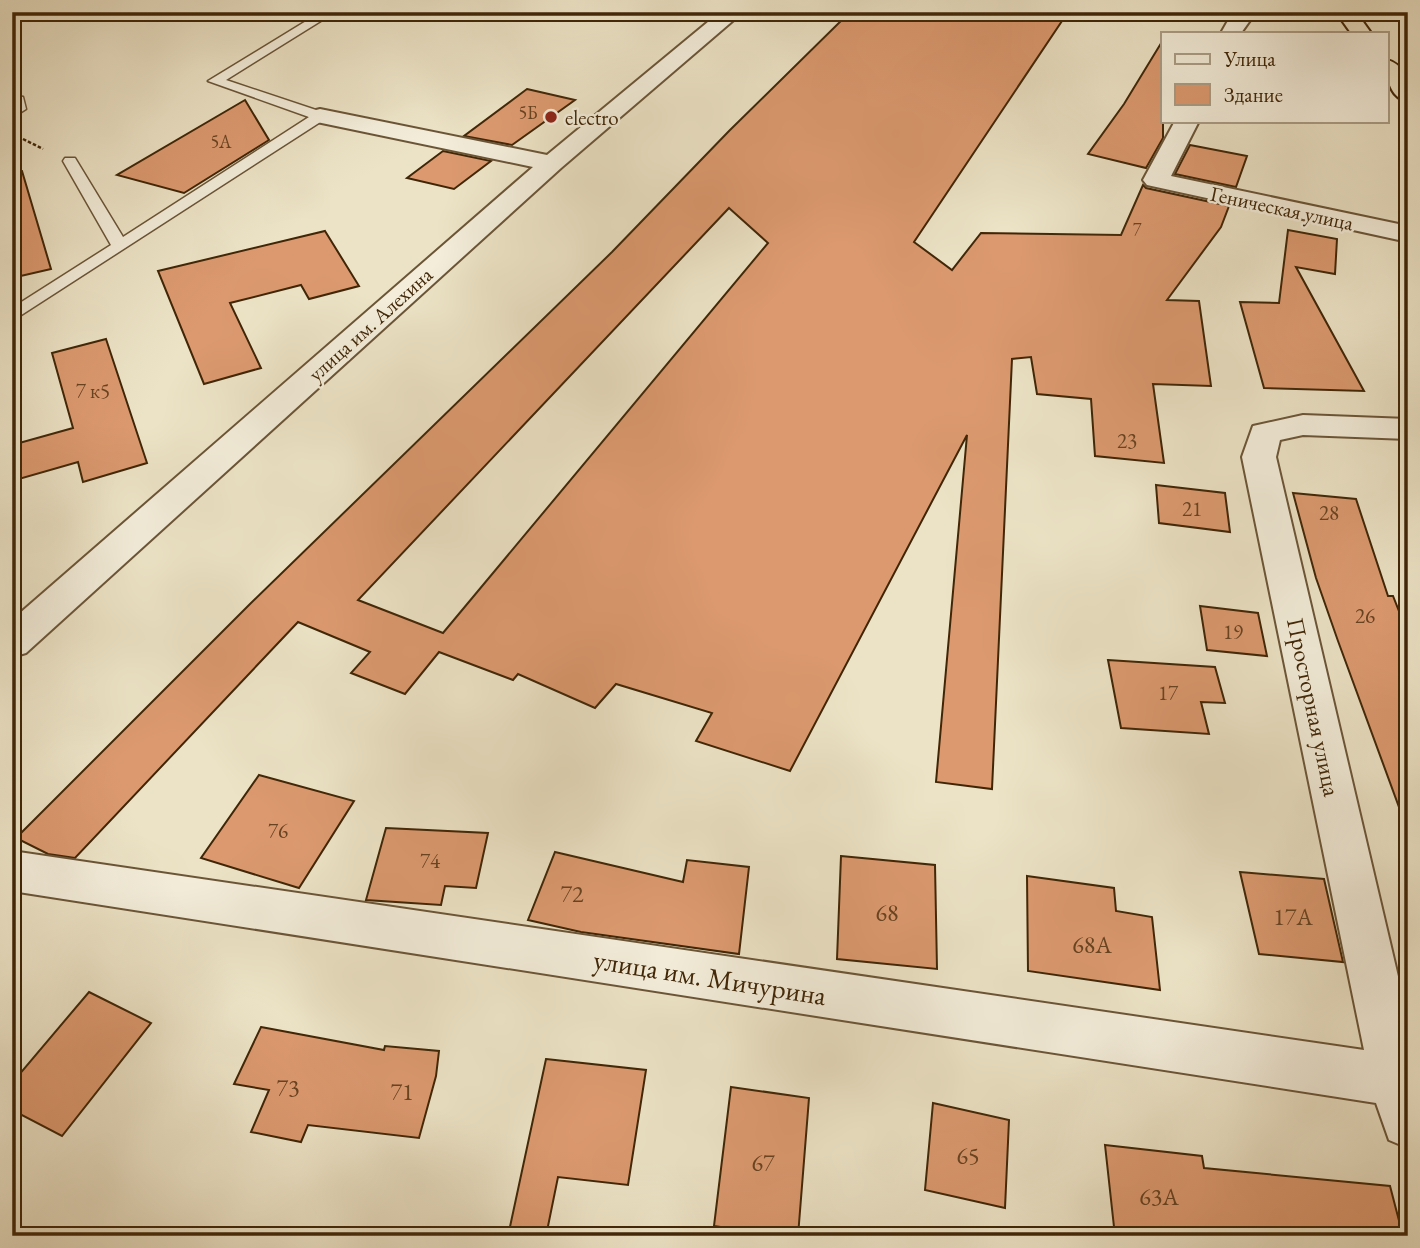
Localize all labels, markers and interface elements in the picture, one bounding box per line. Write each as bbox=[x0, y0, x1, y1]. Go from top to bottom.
legend bbox=[1161, 32, 1388, 122]
text: Улица bbox=[1223, 45, 1276, 72]
text: Здание bbox=[1224, 81, 1283, 108]
house number: 5Б bbox=[518, 101, 538, 124]
place label: electro bbox=[565, 104, 619, 131]
marker: electro bbox=[543, 109, 559, 125]
house number: 5А bbox=[210, 130, 232, 153]
street label: Геническая улица bbox=[1208, 180, 1357, 236]
house number: 7 bbox=[1133, 218, 1142, 241]
street label: улица им. Алехина bbox=[302, 261, 438, 387]
house number: 7 к5 bbox=[76, 377, 110, 404]
house number: 23 bbox=[1117, 427, 1137, 454]
house number: 21 bbox=[1182, 495, 1202, 522]
house number: 28 bbox=[1319, 499, 1339, 526]
house number: 26 bbox=[1355, 602, 1375, 629]
street label: Просторная улица bbox=[1280, 615, 1348, 800]
house number: 19 bbox=[1223, 618, 1243, 645]
house number: 17 bbox=[1158, 679, 1179, 706]
house number: 76 bbox=[268, 817, 288, 844]
house number: 74 bbox=[420, 847, 441, 874]
house number: 72 bbox=[560, 878, 584, 909]
house number: 68 bbox=[875, 897, 899, 928]
house number: 17А bbox=[1273, 901, 1313, 932]
house number: 68А bbox=[1072, 929, 1112, 960]
street label: улица им. Мичурина bbox=[591, 941, 830, 1013]
house number: 73 bbox=[276, 1072, 300, 1103]
house number: 71 bbox=[390, 1076, 414, 1107]
house number: 65 bbox=[956, 1140, 980, 1171]
house number: 67 bbox=[751, 1147, 775, 1178]
house number: 63А bbox=[1139, 1181, 1179, 1212]

